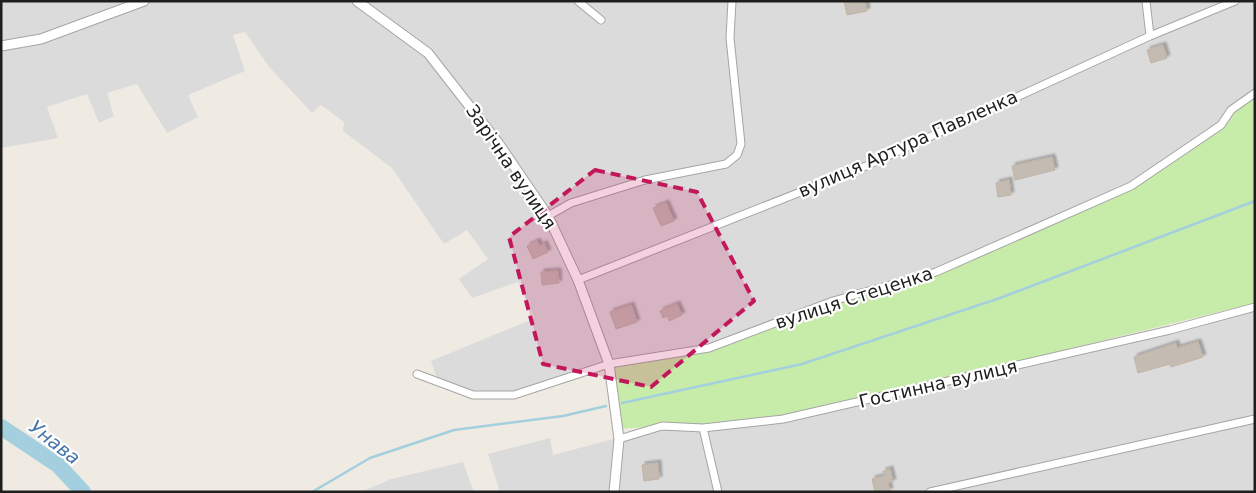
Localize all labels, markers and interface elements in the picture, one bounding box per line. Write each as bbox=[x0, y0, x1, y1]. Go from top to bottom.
street label: вулиця Артура Павленка bbox=[795, 86, 1021, 201]
street label: Зарічна вулиця bbox=[462, 100, 561, 233]
street label: вулиця Стеценка bbox=[772, 262, 935, 333]
street label: Гостинна вулиця bbox=[857, 355, 1019, 412]
water label: Унава bbox=[25, 415, 85, 469]

